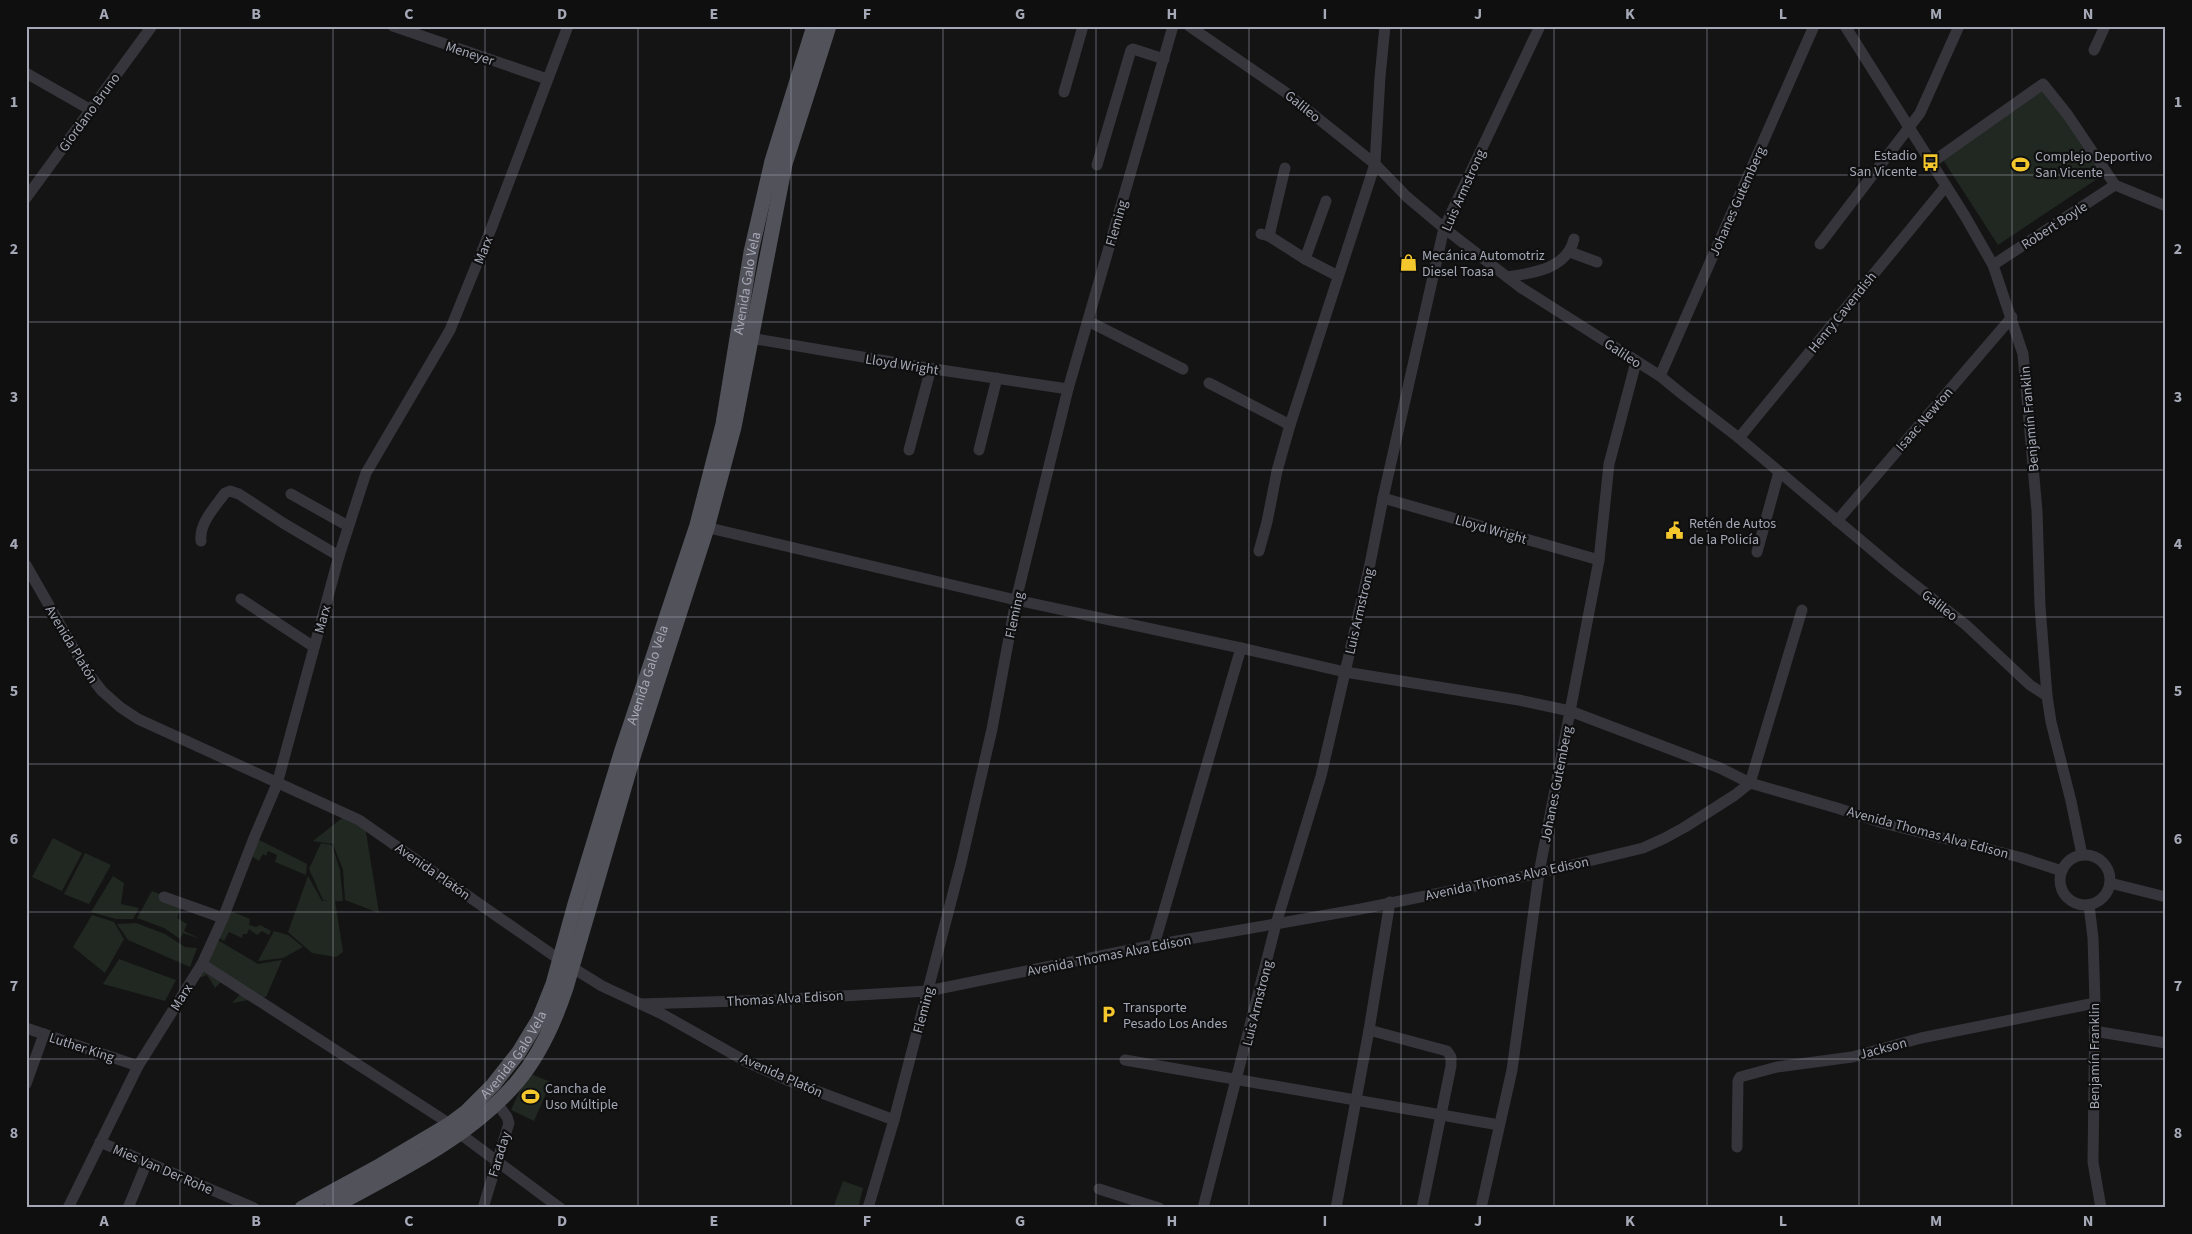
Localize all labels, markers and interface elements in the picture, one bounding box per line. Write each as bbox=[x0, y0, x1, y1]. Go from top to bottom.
text: A bbox=[98, 3, 109, 25]
text: B bbox=[251, 3, 261, 25]
text: C bbox=[404, 3, 414, 25]
text: D bbox=[557, 3, 567, 25]
text: E bbox=[710, 3, 718, 25]
text: F bbox=[863, 3, 871, 25]
text: G bbox=[1015, 3, 1025, 25]
text: H bbox=[1167, 3, 1177, 25]
text: I bbox=[1323, 3, 1327, 25]
text: J bbox=[1474, 3, 1482, 25]
text: K bbox=[1625, 3, 1635, 25]
text: L bbox=[1779, 3, 1787, 25]
text: M bbox=[1930, 3, 1942, 25]
text: N bbox=[2083, 3, 2093, 25]
street label: Meneyer bbox=[443, 37, 497, 71]
street label: Giordano Bruno bbox=[54, 69, 125, 156]
street label: Galileo bbox=[1280, 86, 1325, 127]
text: 1 bbox=[10, 91, 18, 113]
text: 1 bbox=[2174, 91, 2182, 113]
street label: Johanes Gutemberg bbox=[1705, 143, 1771, 259]
street label: Luis Armstrong bbox=[1437, 146, 1491, 235]
place label: Estadio San Vicente bbox=[1849, 146, 1917, 182]
place label: Complejo Deportivo San Vicente bbox=[2035, 147, 2152, 183]
bus stop icon: Estadio San Vicente bbox=[1921, 153, 1941, 173]
sports icon: Complejo Deportivo San Vicente bbox=[2011, 154, 2031, 174]
street label: Robert Boyle bbox=[2018, 197, 2092, 255]
street label: Fleming bbox=[1101, 198, 1133, 249]
street label: Avenida Galo Vela bbox=[729, 230, 766, 336]
street label: Marx bbox=[469, 233, 499, 267]
text: 2 bbox=[10, 238, 18, 260]
text: 2 bbox=[2174, 238, 2182, 260]
place label: Mecánica Automotriz Diesel Toasa bbox=[1422, 246, 1545, 282]
shop icon: Mecánica Automotriz Diesel Toasa bbox=[1398, 253, 1418, 273]
street label: Henry Cavendish bbox=[1804, 268, 1882, 357]
street label: Galileo bbox=[1600, 334, 1645, 373]
street label: Lloyd Wright bbox=[864, 349, 940, 381]
street label: Benjamín Franklin bbox=[2015, 365, 2045, 473]
street label: Isaac Newton bbox=[1891, 383, 1958, 456]
text: 3 bbox=[10, 386, 18, 408]
text: 3 bbox=[2174, 386, 2182, 408]
street label: Lloyd Wright bbox=[1453, 510, 1529, 550]
place label: Retén de Autos de la Policía bbox=[1689, 514, 1776, 550]
public building icon: Retén de Autos de la Policía bbox=[1665, 521, 1685, 541]
text: 4 bbox=[10, 533, 19, 555]
text: 4 bbox=[2174, 533, 2183, 555]
street label: Luis Armstrong bbox=[1340, 566, 1380, 656]
street label: Galileo bbox=[1917, 585, 1962, 626]
street label: Fleming bbox=[1000, 590, 1030, 640]
street label: Avenida Platón bbox=[40, 602, 102, 687]
street label: Marx bbox=[310, 602, 336, 636]
street label: Avenida Galo Vela bbox=[622, 623, 674, 728]
text: 5 bbox=[10, 680, 18, 702]
text: 5 bbox=[2174, 680, 2182, 702]
street label: Johanes Gutemberg bbox=[1536, 724, 1578, 844]
street label: Avenida Thomas Alva Edison bbox=[1845, 802, 2011, 864]
text: 6 bbox=[10, 828, 18, 850]
text: 6 bbox=[2174, 828, 2182, 850]
street label: Avenida Platón bbox=[391, 838, 474, 905]
street label: Avenida Thomas Alva Edison bbox=[1424, 852, 1591, 906]
street label: Avenida Thomas Alva Edison bbox=[1026, 930, 1193, 982]
street label: Luis Armstrong bbox=[1238, 958, 1278, 1048]
text: 7 bbox=[10, 975, 18, 997]
text: 7 bbox=[2174, 975, 2182, 997]
street label: Marx bbox=[166, 980, 198, 1015]
street label: Fleming bbox=[908, 985, 940, 1036]
street label: Thomas Alva Edison bbox=[726, 986, 844, 1012]
place label: Transporte Pesado Los Andes bbox=[1123, 998, 1227, 1034]
street label: Benjamín Franklin bbox=[2085, 1003, 2105, 1109]
parking icon: Transporte Pesado Los Andes bbox=[1099, 1005, 1119, 1025]
street label: Avenida Galo Vela bbox=[476, 1008, 552, 1104]
street label: Luther King bbox=[47, 1028, 117, 1068]
street label: Jackson bbox=[1857, 1033, 1909, 1065]
street label: Avenida Platón bbox=[737, 1049, 826, 1103]
place label: Cancha de Uso Múltiple bbox=[545, 1079, 618, 1115]
sports icon: Cancha de Uso Múltiple bbox=[521, 1086, 541, 1106]
text: 8 bbox=[10, 1122, 18, 1144]
text: 8 bbox=[2174, 1122, 2182, 1144]
street label: Faraday bbox=[484, 1129, 516, 1179]
street label: Mies Van Der Rohe bbox=[110, 1140, 216, 1200]
text: A bbox=[98, 1210, 109, 1232]
text: B bbox=[251, 1210, 261, 1232]
text: C bbox=[404, 1210, 414, 1232]
text: D bbox=[557, 1210, 567, 1232]
text: E bbox=[710, 1210, 718, 1232]
text: F bbox=[863, 1210, 871, 1232]
text: G bbox=[1015, 1210, 1025, 1232]
text: H bbox=[1167, 1210, 1177, 1232]
text: I bbox=[1323, 1210, 1327, 1232]
text: J bbox=[1474, 1210, 1482, 1232]
text: K bbox=[1625, 1210, 1635, 1232]
text: L bbox=[1779, 1210, 1787, 1232]
text: M bbox=[1930, 1210, 1942, 1232]
text: N bbox=[2083, 1210, 2093, 1232]

